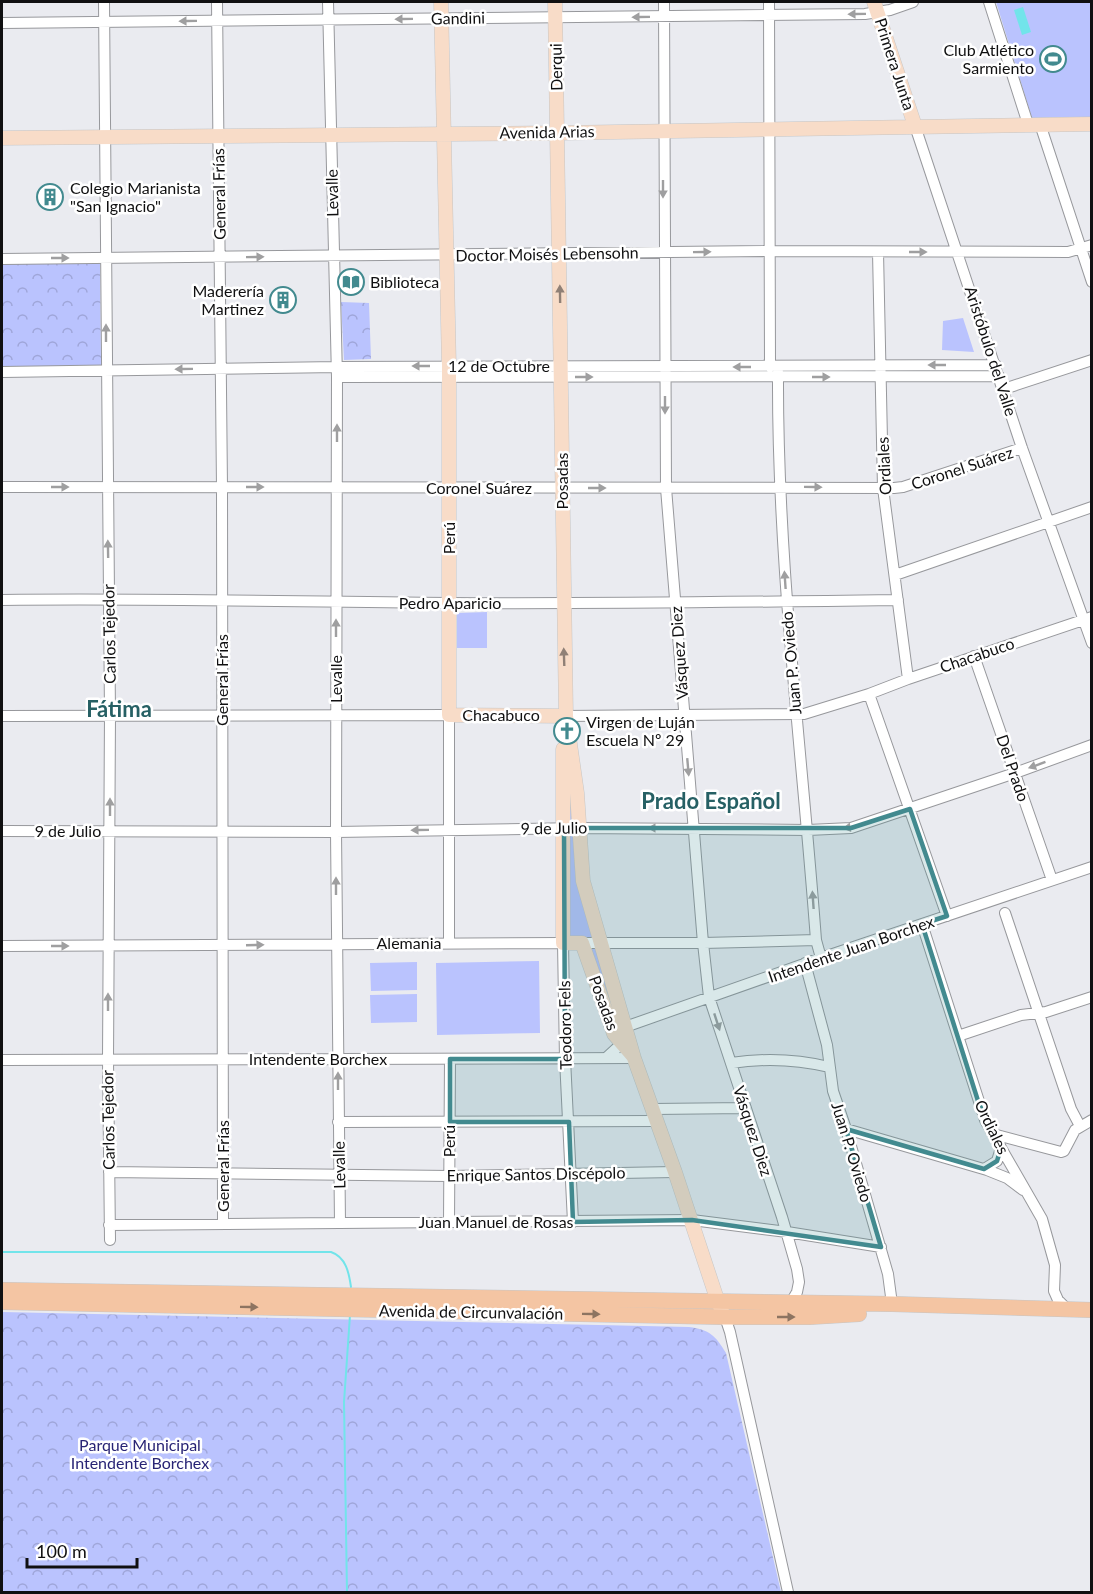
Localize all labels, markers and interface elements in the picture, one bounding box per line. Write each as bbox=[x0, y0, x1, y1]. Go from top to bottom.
street label: Gandini bbox=[431, 8, 485, 27]
one-way arrow bbox=[847, 10, 866, 19]
one-way arrow bbox=[631, 12, 650, 21]
one-way arrow bbox=[394, 14, 413, 24]
street label: Primera Junta bbox=[872, 15, 919, 112]
one-way arrow bbox=[178, 17, 197, 26]
place label: Club Atlético Sarmiento bbox=[943, 40, 1034, 77]
street label: Derqui bbox=[546, 43, 565, 91]
sports icon: Club Atlético Sarmiento bbox=[1038, 44, 1068, 74]
street label: Avenida Arias bbox=[499, 121, 595, 142]
street label: General Frías bbox=[208, 148, 229, 240]
street label: Levalle bbox=[322, 169, 341, 217]
place label: Colegio Marianista "San Ignacio" bbox=[70, 178, 201, 215]
one-way arrow bbox=[659, 179, 668, 198]
building icon: Colegio Marianista "San Ignacio" bbox=[35, 182, 65, 212]
street label: Doctor Moisés Lebensohn bbox=[455, 242, 639, 265]
one-way arrow bbox=[692, 247, 711, 257]
one-way arrow bbox=[908, 247, 927, 257]
one-way arrow bbox=[245, 252, 264, 261]
one-way arrow bbox=[50, 253, 69, 263]
library icon: Biblioteca bbox=[336, 267, 366, 297]
place label: Biblioteca bbox=[370, 272, 439, 291]
place label: Maderería Martinez bbox=[192, 281, 264, 318]
street label: Aristóbulo del Valle bbox=[962, 284, 1021, 418]
building icon: Maderería Martinez bbox=[268, 285, 298, 315]
one-way arrow bbox=[555, 285, 565, 304]
one-way arrow bbox=[101, 323, 111, 342]
street label: 12 de Octubre bbox=[448, 356, 550, 375]
one-way arrow bbox=[928, 360, 947, 370]
one-way arrow bbox=[412, 361, 431, 371]
one-way arrow bbox=[733, 362, 752, 372]
one-way arrow bbox=[175, 365, 194, 374]
one-way arrow bbox=[575, 372, 594, 382]
one-way arrow bbox=[812, 372, 831, 382]
one-way arrow bbox=[660, 395, 670, 414]
one-way arrow bbox=[332, 424, 342, 443]
street label: Ordiales bbox=[872, 436, 895, 496]
street label: Coronel Suárez bbox=[909, 442, 1015, 493]
street label: Posadas bbox=[552, 452, 571, 509]
street label: Coronel Suárez bbox=[426, 478, 532, 497]
one-way arrow bbox=[50, 482, 69, 492]
one-way arrow bbox=[245, 482, 264, 492]
one-way arrow bbox=[803, 482, 822, 492]
one-way arrow bbox=[587, 483, 606, 493]
street label: Perú bbox=[439, 522, 458, 554]
one-way arrow bbox=[103, 539, 112, 558]
one-way arrow bbox=[780, 571, 789, 590]
street label: Carlos Tejedor bbox=[98, 584, 119, 684]
street label: Pedro Aparicio bbox=[399, 593, 501, 612]
street label: Vásquez Diez bbox=[666, 606, 691, 700]
street label: Juan P. Oviedo bbox=[777, 611, 804, 716]
one-way arrow bbox=[331, 619, 341, 638]
street label: Chacabuco bbox=[937, 633, 1017, 676]
street label: General Frías bbox=[212, 634, 231, 726]
one-way arrow bbox=[560, 648, 569, 667]
street label: Levalle bbox=[326, 655, 345, 703]
district label: Fátima bbox=[86, 695, 152, 722]
street label: Chacabuco bbox=[462, 705, 540, 724]
place label: Virgen de Luján Escuela Nº 29 bbox=[586, 712, 695, 749]
church icon: Virgen de Luján Escuela Nº 29 bbox=[552, 716, 582, 746]
street label: Del Prado bbox=[993, 732, 1034, 804]
one-way arrow bbox=[683, 757, 693, 776]
one-way arrow bbox=[1028, 761, 1046, 771]
district label: Prado Español bbox=[641, 787, 781, 814]
one-way arrow bbox=[105, 797, 115, 816]
street label: 9 de Julio bbox=[521, 817, 587, 838]
street label: 9 de Julio bbox=[35, 821, 101, 840]
one-way arrow bbox=[648, 823, 667, 833]
one-way arrow bbox=[842, 823, 861, 832]
one-way arrow bbox=[411, 825, 430, 835]
one-way arrow bbox=[331, 877, 341, 896]
one-way arrow bbox=[808, 890, 818, 909]
street label: Intendente Juan Borchex bbox=[765, 911, 936, 986]
street label: Alemania bbox=[377, 933, 441, 952]
one-way arrow bbox=[245, 940, 264, 950]
one-way arrow bbox=[50, 941, 69, 951]
street label: Posadas bbox=[586, 973, 623, 1033]
street label: Teodoro Fels bbox=[554, 980, 575, 1070]
one-way arrow bbox=[103, 992, 113, 1011]
one-way arrow bbox=[713, 1013, 723, 1031]
street label: Intendente Borchex bbox=[249, 1049, 387, 1068]
street label: Carlos Tejedor bbox=[97, 1070, 118, 1170]
one-way arrow bbox=[333, 1071, 343, 1090]
street label: Vásquez Diez bbox=[730, 1083, 777, 1178]
street label: Ordiales bbox=[971, 1097, 1014, 1157]
street label: Juan P. Oviedo bbox=[828, 1100, 877, 1204]
street label: General Frías bbox=[213, 1120, 232, 1212]
street label: Perú bbox=[439, 1125, 458, 1157]
street label: Levalle bbox=[329, 1141, 348, 1189]
street label: Enrique Santos Discépolo bbox=[446, 1162, 626, 1185]
street label: Juan Manuel de Rosas bbox=[418, 1212, 574, 1231]
street label: Avenida de Circunvalación bbox=[379, 1300, 563, 1323]
one-way arrow bbox=[239, 1302, 258, 1312]
one-way arrow bbox=[581, 1309, 600, 1319]
one-way arrow bbox=[776, 1312, 795, 1322]
park label: Parque Municipal Intendente Borchex bbox=[71, 1435, 209, 1472]
scale bar bbox=[27, 1531, 136, 1569]
text: 100 m bbox=[36, 1540, 87, 1562]

